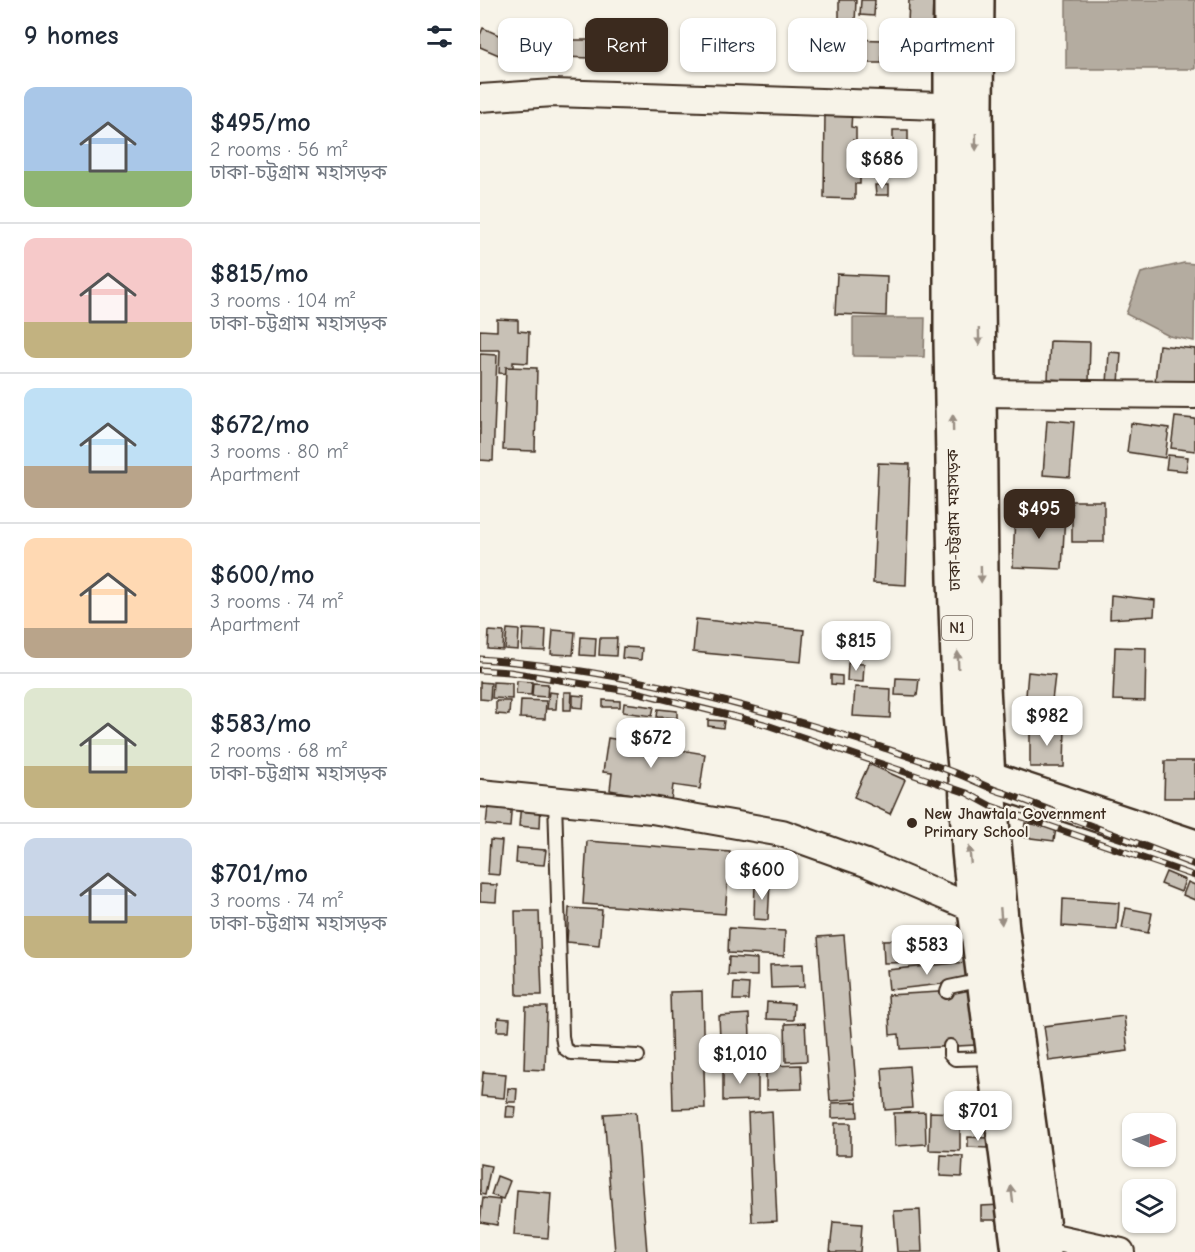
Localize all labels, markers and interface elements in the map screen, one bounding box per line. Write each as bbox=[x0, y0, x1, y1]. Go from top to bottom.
chip: Buy bbox=[498, 18, 573, 72]
chip: Rent bbox=[585, 18, 668, 72]
chip: Filters bbox=[680, 18, 776, 72]
chip: New bbox=[788, 18, 867, 72]
chip: Apartment bbox=[879, 18, 1015, 72]
icon: filters bbox=[423, 20, 456, 53]
text: 9 homes bbox=[24, 21, 119, 51]
text: $495/mo bbox=[210, 108, 311, 138]
icon: home bbox=[72, 111, 144, 183]
one-way arrow bbox=[971, 133, 981, 152]
text: 2 rooms · 56 m² bbox=[210, 138, 348, 161]
pin: $686 bbox=[846, 139, 918, 190]
text: $686 bbox=[860, 147, 904, 170]
text: ঢাকা-চট্টগ্রাম মহাসড়ক bbox=[210, 161, 387, 184]
text: $815/mo bbox=[210, 259, 309, 289]
icon: home bbox=[72, 262, 144, 334]
text: 3 rooms · 104 m² bbox=[210, 289, 355, 312]
text: ঢাকা-চট্টগ্রাম মহাসড়ক bbox=[210, 312, 387, 335]
one-way arrow bbox=[974, 328, 984, 347]
text: $672/mo bbox=[210, 410, 309, 440]
icon: home bbox=[72, 412, 144, 484]
one-way arrow bbox=[948, 414, 958, 433]
text: 3 rooms · 80 m² bbox=[210, 440, 348, 463]
street label: ঢাকা-চট্টগ্রাম মহাসড়ক bbox=[943, 448, 964, 592]
text: Apartment bbox=[210, 463, 300, 486]
pin: $495 bbox=[1003, 489, 1075, 540]
text: $495 bbox=[1018, 497, 1060, 520]
text: $600/mo bbox=[210, 560, 315, 590]
icon: home bbox=[72, 562, 144, 634]
one-way arrow bbox=[976, 565, 986, 584]
text: 3 rooms · 74 m² bbox=[210, 590, 343, 613]
text: Apartment bbox=[210, 613, 300, 636]
road number: N1 bbox=[942, 616, 972, 640]
pin: $815 bbox=[820, 621, 892, 672]
text: $815 bbox=[836, 629, 876, 652]
one-way arrow bbox=[953, 651, 962, 670]
pin: $982 bbox=[1011, 696, 1083, 747]
text: $982 bbox=[1026, 704, 1068, 727]
text: $583/mo bbox=[210, 709, 311, 739]
icon: home bbox=[72, 712, 144, 784]
pin: $672 bbox=[615, 718, 687, 769]
text: $672 bbox=[630, 726, 672, 749]
text: 2 rooms · 68 m² bbox=[210, 739, 347, 762]
text: ঢাকা-চট্টগ্রাম মহাসড়ক bbox=[210, 762, 387, 785]
place label: New Jhawtala Government Primary School bbox=[924, 805, 1107, 841]
marker: New Jhawtala Government Primary School bbox=[905, 816, 919, 830]
one-way arrow bbox=[965, 845, 974, 864]
pin: $600 bbox=[726, 850, 798, 901]
text: $600 bbox=[739, 858, 785, 881]
text: $701/mo bbox=[210, 859, 308, 889]
icon: home bbox=[72, 862, 144, 934]
text: 3 rooms · 74 m² bbox=[210, 889, 343, 912]
one-way arrow bbox=[996, 906, 1006, 925]
text: ঢাকা-চট্টগ্রাম মহাসড়ক bbox=[210, 912, 387, 935]
pin: $583 bbox=[891, 925, 963, 976]
text: $583 bbox=[906, 933, 948, 956]
pin: $1,010 bbox=[691, 1034, 789, 1085]
text: $1,010 bbox=[713, 1042, 767, 1065]
pin: $701 bbox=[942, 1091, 1014, 1142]
text: $701 bbox=[958, 1099, 998, 1122]
north arrow bbox=[1122, 1113, 1176, 1167]
map controls bbox=[1122, 1113, 1176, 1233]
button: layers bbox=[1122, 1179, 1176, 1233]
one-way arrow bbox=[1007, 1184, 1017, 1203]

